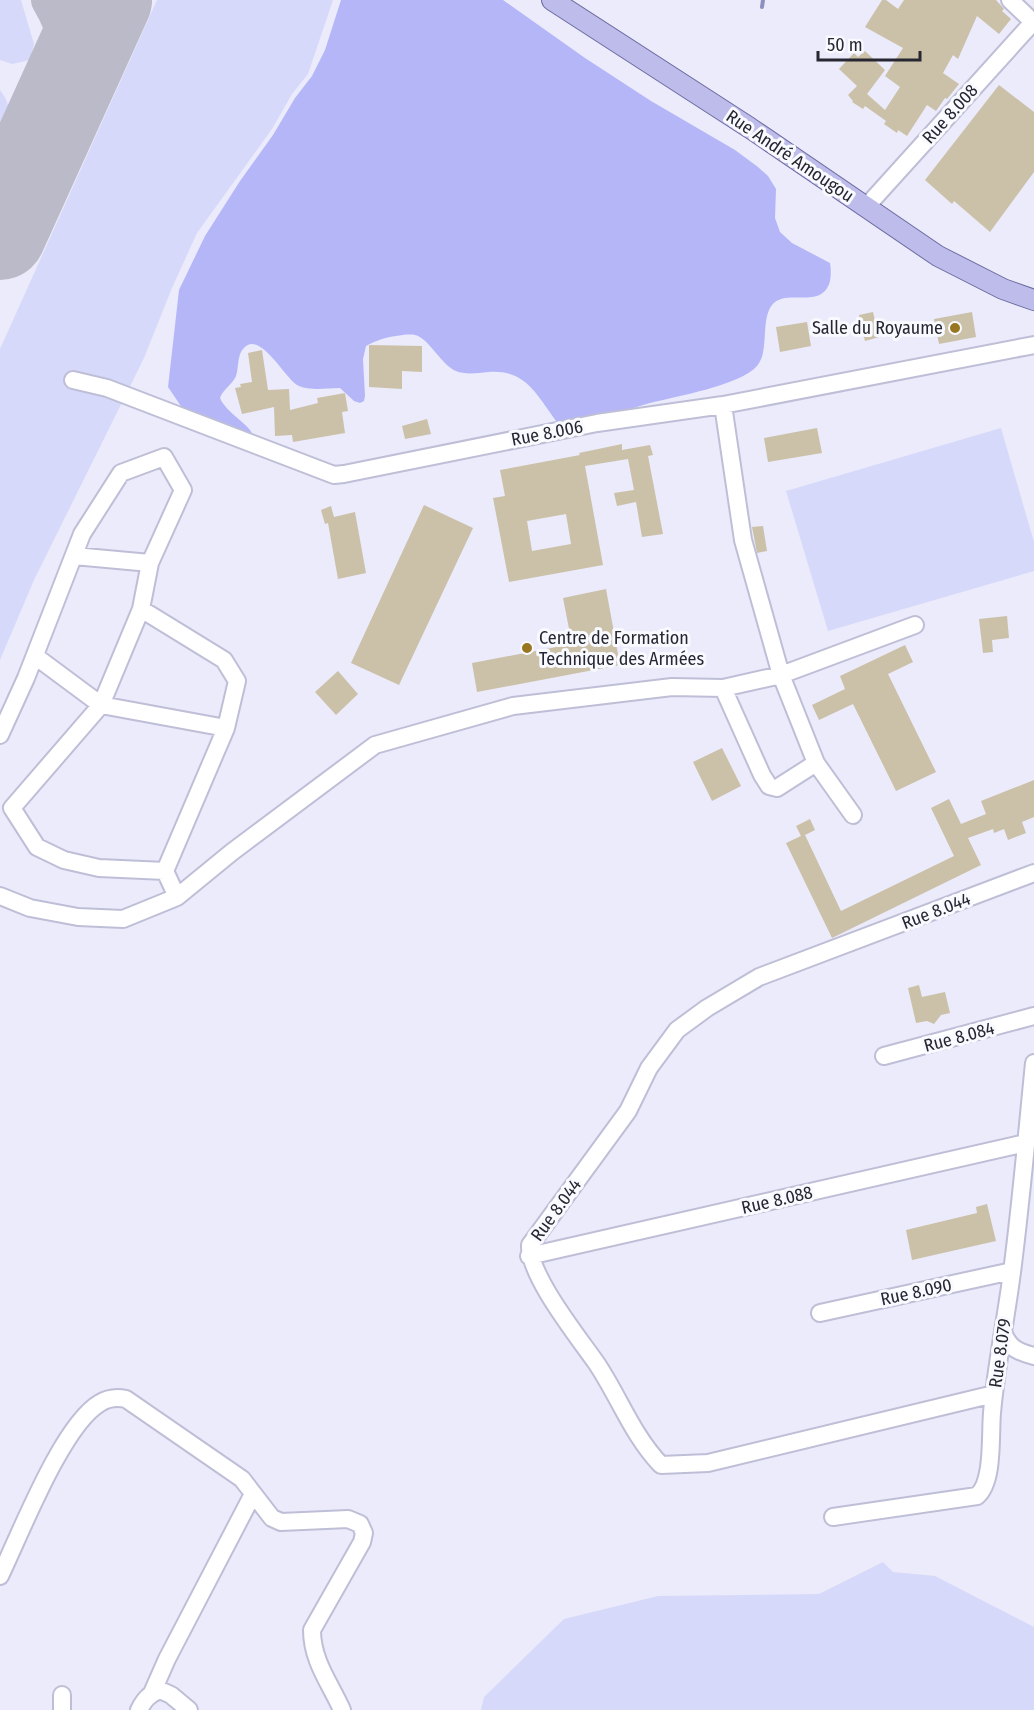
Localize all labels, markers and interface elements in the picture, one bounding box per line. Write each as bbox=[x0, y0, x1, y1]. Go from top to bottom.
scale bar bbox=[818, 24, 920, 62]
text: 50 m bbox=[827, 34, 863, 56]
street label: Rue 8.008 bbox=[918, 80, 982, 148]
street label: Rue André Amougou bbox=[722, 105, 858, 207]
place label: Salle du Royaume bbox=[812, 317, 943, 339]
marker: Salle du Royaume bbox=[948, 321, 962, 335]
street label: Rue 8.006 bbox=[509, 415, 585, 451]
place label: Centre de Formation Technique des Armées bbox=[539, 627, 704, 670]
marker: Centre de Formation Technique des Armées bbox=[520, 641, 534, 655]
street label: Rue 8.044 bbox=[899, 888, 974, 934]
street label: Rue 8.084 bbox=[921, 1017, 997, 1057]
street label: Rue 8.044 bbox=[526, 1174, 586, 1245]
street label: Rue 8.088 bbox=[739, 1181, 815, 1219]
street label: Rue 8.090 bbox=[878, 1274, 954, 1310]
street label: Rue 8.079 bbox=[984, 1317, 1016, 1389]

